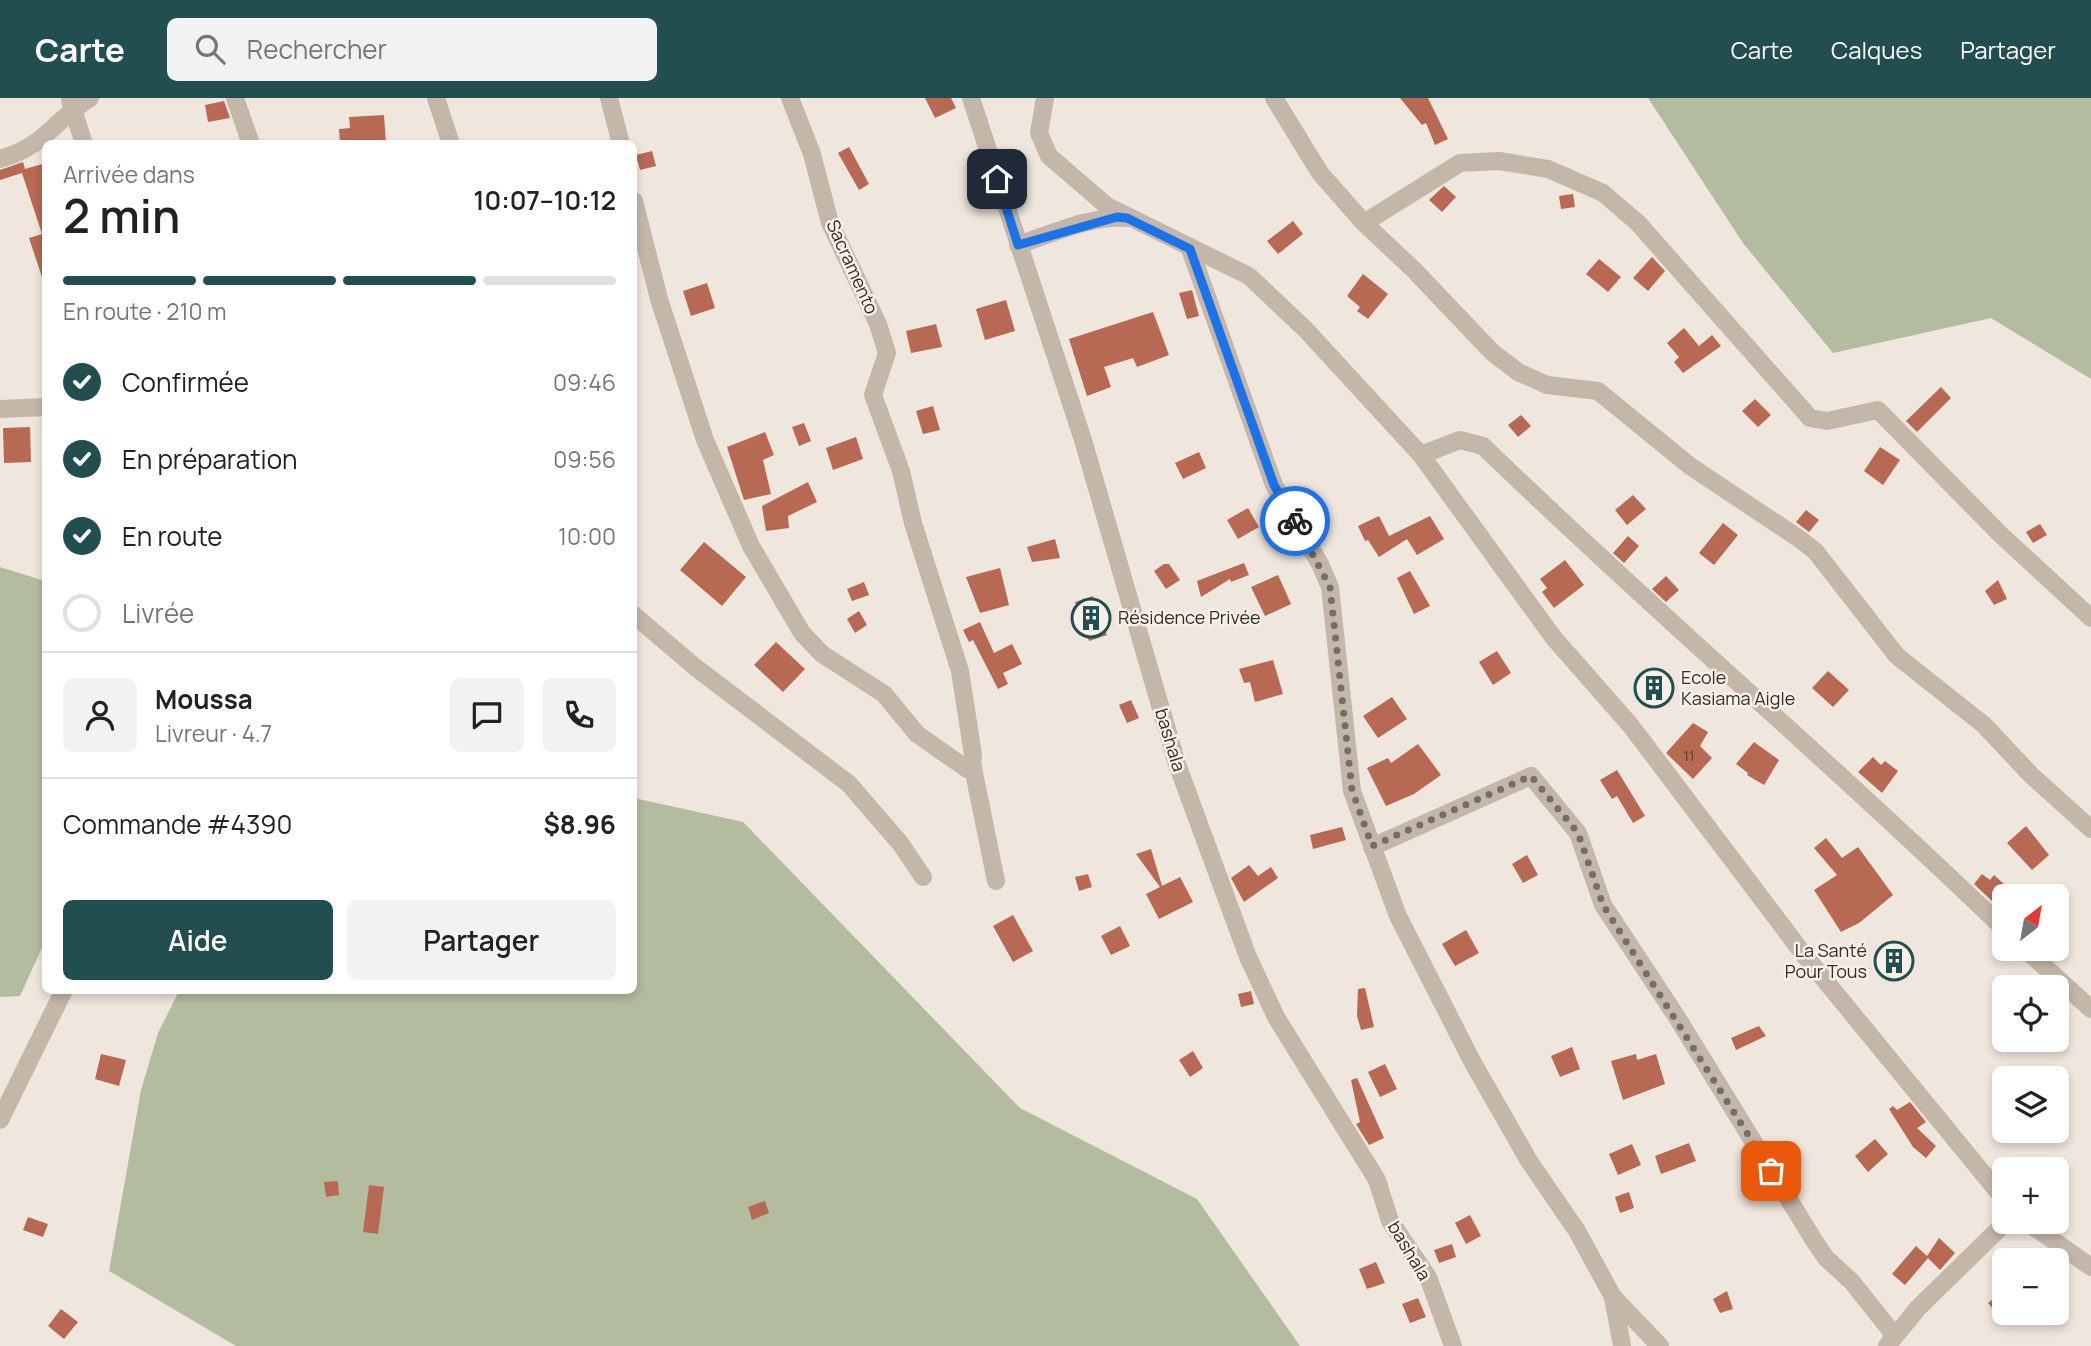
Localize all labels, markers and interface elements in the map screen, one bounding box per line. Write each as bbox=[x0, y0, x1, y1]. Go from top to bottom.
search box bbox=[167, 18, 657, 81]
text: Carte bbox=[35, 27, 125, 72]
icon: search bbox=[191, 30, 229, 68]
text: Rechercher bbox=[247, 31, 387, 67]
text: Carte bbox=[1731, 33, 1793, 66]
text: Calques bbox=[1831, 33, 1922, 66]
text: Partager bbox=[1960, 33, 2056, 66]
pin bbox=[967, 149, 1027, 209]
text: Arrivée dans bbox=[63, 158, 195, 190]
icon: home bbox=[978, 160, 1016, 198]
text: 10:07–10:12 bbox=[473, 182, 616, 218]
text: 2 min bbox=[63, 184, 180, 247]
street label: Sacramento bbox=[821, 216, 884, 318]
text: En route · 210 m bbox=[63, 295, 227, 327]
icon: check bbox=[63, 363, 101, 401]
text: Confirmée bbox=[122, 364, 249, 400]
text: 09:46 bbox=[553, 366, 616, 398]
icon: check bbox=[63, 440, 101, 478]
text: En préparation bbox=[122, 441, 297, 477]
text: 09:56 bbox=[553, 443, 616, 475]
courier bbox=[1260, 486, 1330, 556]
icon: bike bbox=[1276, 502, 1314, 540]
icon: check bbox=[63, 517, 101, 555]
text: En route bbox=[122, 518, 223, 554]
text: 10:00 bbox=[558, 520, 616, 552]
text: Livrée bbox=[122, 595, 194, 631]
building icon: Résidence Privée bbox=[1070, 597, 1112, 639]
place label: Résidence Privée bbox=[1118, 605, 1261, 629]
place label: Ecole Kasiama Aigle bbox=[1681, 665, 1795, 710]
building icon: Ecole Kasiama Aigle bbox=[1633, 667, 1675, 709]
button: person bbox=[63, 678, 137, 752]
button: chat bbox=[450, 678, 524, 752]
button: phone bbox=[542, 678, 616, 752]
text: Moussa bbox=[155, 681, 253, 717]
street label: bashala bbox=[1150, 705, 1192, 774]
text: Livreur · 4.7 bbox=[155, 717, 272, 749]
house number: 11 bbox=[1684, 746, 1694, 765]
text: Commande #4390 bbox=[63, 806, 292, 842]
text: $8.96 bbox=[544, 806, 616, 842]
north arrow bbox=[1992, 884, 2068, 961]
map controls bbox=[1992, 884, 2069, 1325]
button: Aide bbox=[63, 900, 333, 980]
button: Partager bbox=[347, 900, 616, 980]
place label: La Santé Pour Tous bbox=[1785, 938, 1867, 983]
building icon: La Santé Pour Tous bbox=[1873, 940, 1915, 982]
button: locate bbox=[1992, 975, 2069, 1052]
button: layers bbox=[1992, 1066, 2069, 1143]
pin bbox=[1741, 1141, 1801, 1201]
icon: bag bbox=[1752, 1152, 1790, 1190]
button: + bbox=[1992, 1157, 2069, 1234]
street label: bashala bbox=[1383, 1216, 1437, 1285]
button: − bbox=[1992, 1248, 2069, 1325]

